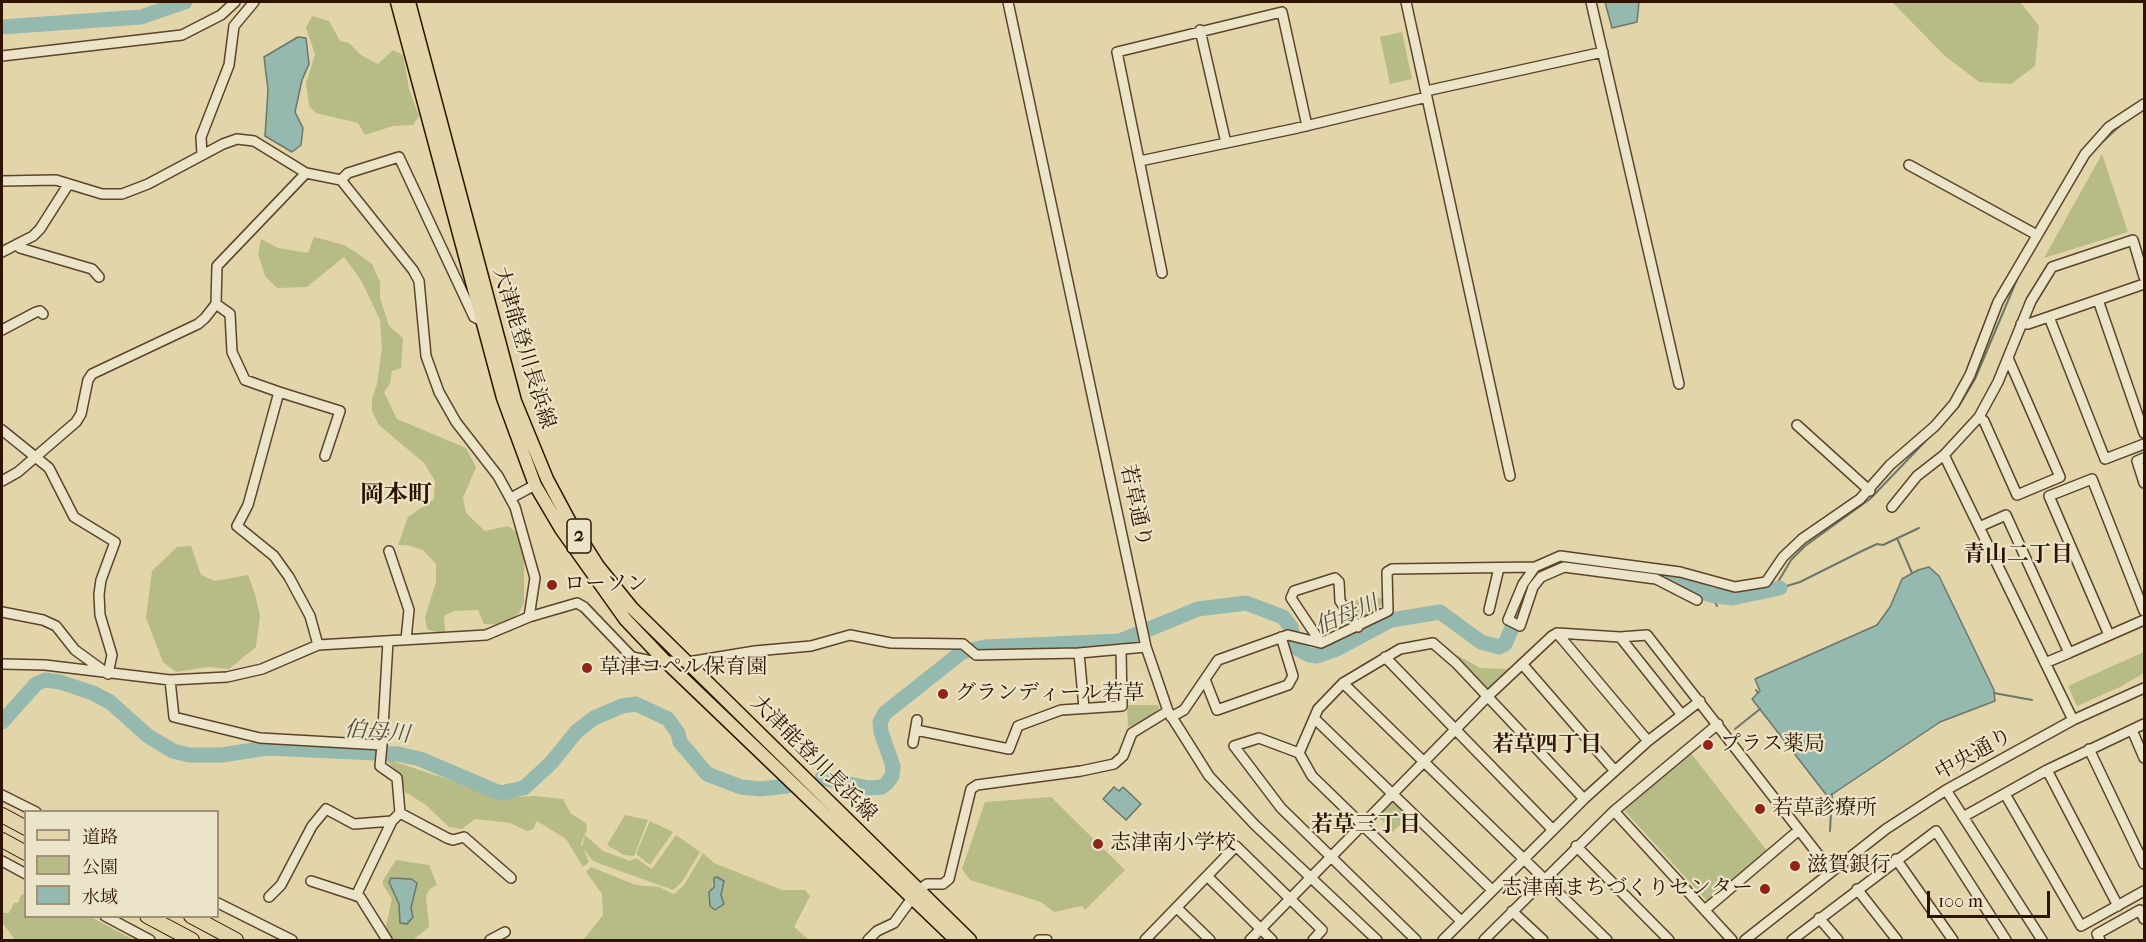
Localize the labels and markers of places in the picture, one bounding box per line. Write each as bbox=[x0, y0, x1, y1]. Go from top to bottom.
place label: ローソン bbox=[564, 572, 648, 598]
marker: ローソン bbox=[545, 578, 559, 592]
place label: 草津コペル保育園 bbox=[599, 655, 767, 681]
marker: 草津コペル保育園 bbox=[580, 661, 594, 675]
place label: グランディール若草 bbox=[955, 681, 1144, 707]
marker: グランディール若草 bbox=[936, 687, 950, 701]
place label: プラス薬局 bbox=[1720, 732, 1825, 758]
marker: プラス薬局 bbox=[1701, 738, 1715, 752]
place label: 若草診療所 bbox=[1772, 796, 1877, 822]
marker: 若草診療所 bbox=[1753, 802, 1767, 816]
place label: 志津南小学校 bbox=[1110, 831, 1236, 857]
marker: 志津南小学校 bbox=[1091, 837, 1105, 851]
place label: 滋賀銀行 bbox=[1807, 853, 1891, 879]
marker: 滋賀銀行 bbox=[1788, 859, 1802, 873]
place label: 志津南まちづくりセンター bbox=[1501, 876, 1753, 902]
marker: 志津南まちづくりセンター bbox=[1758, 882, 1772, 896]

